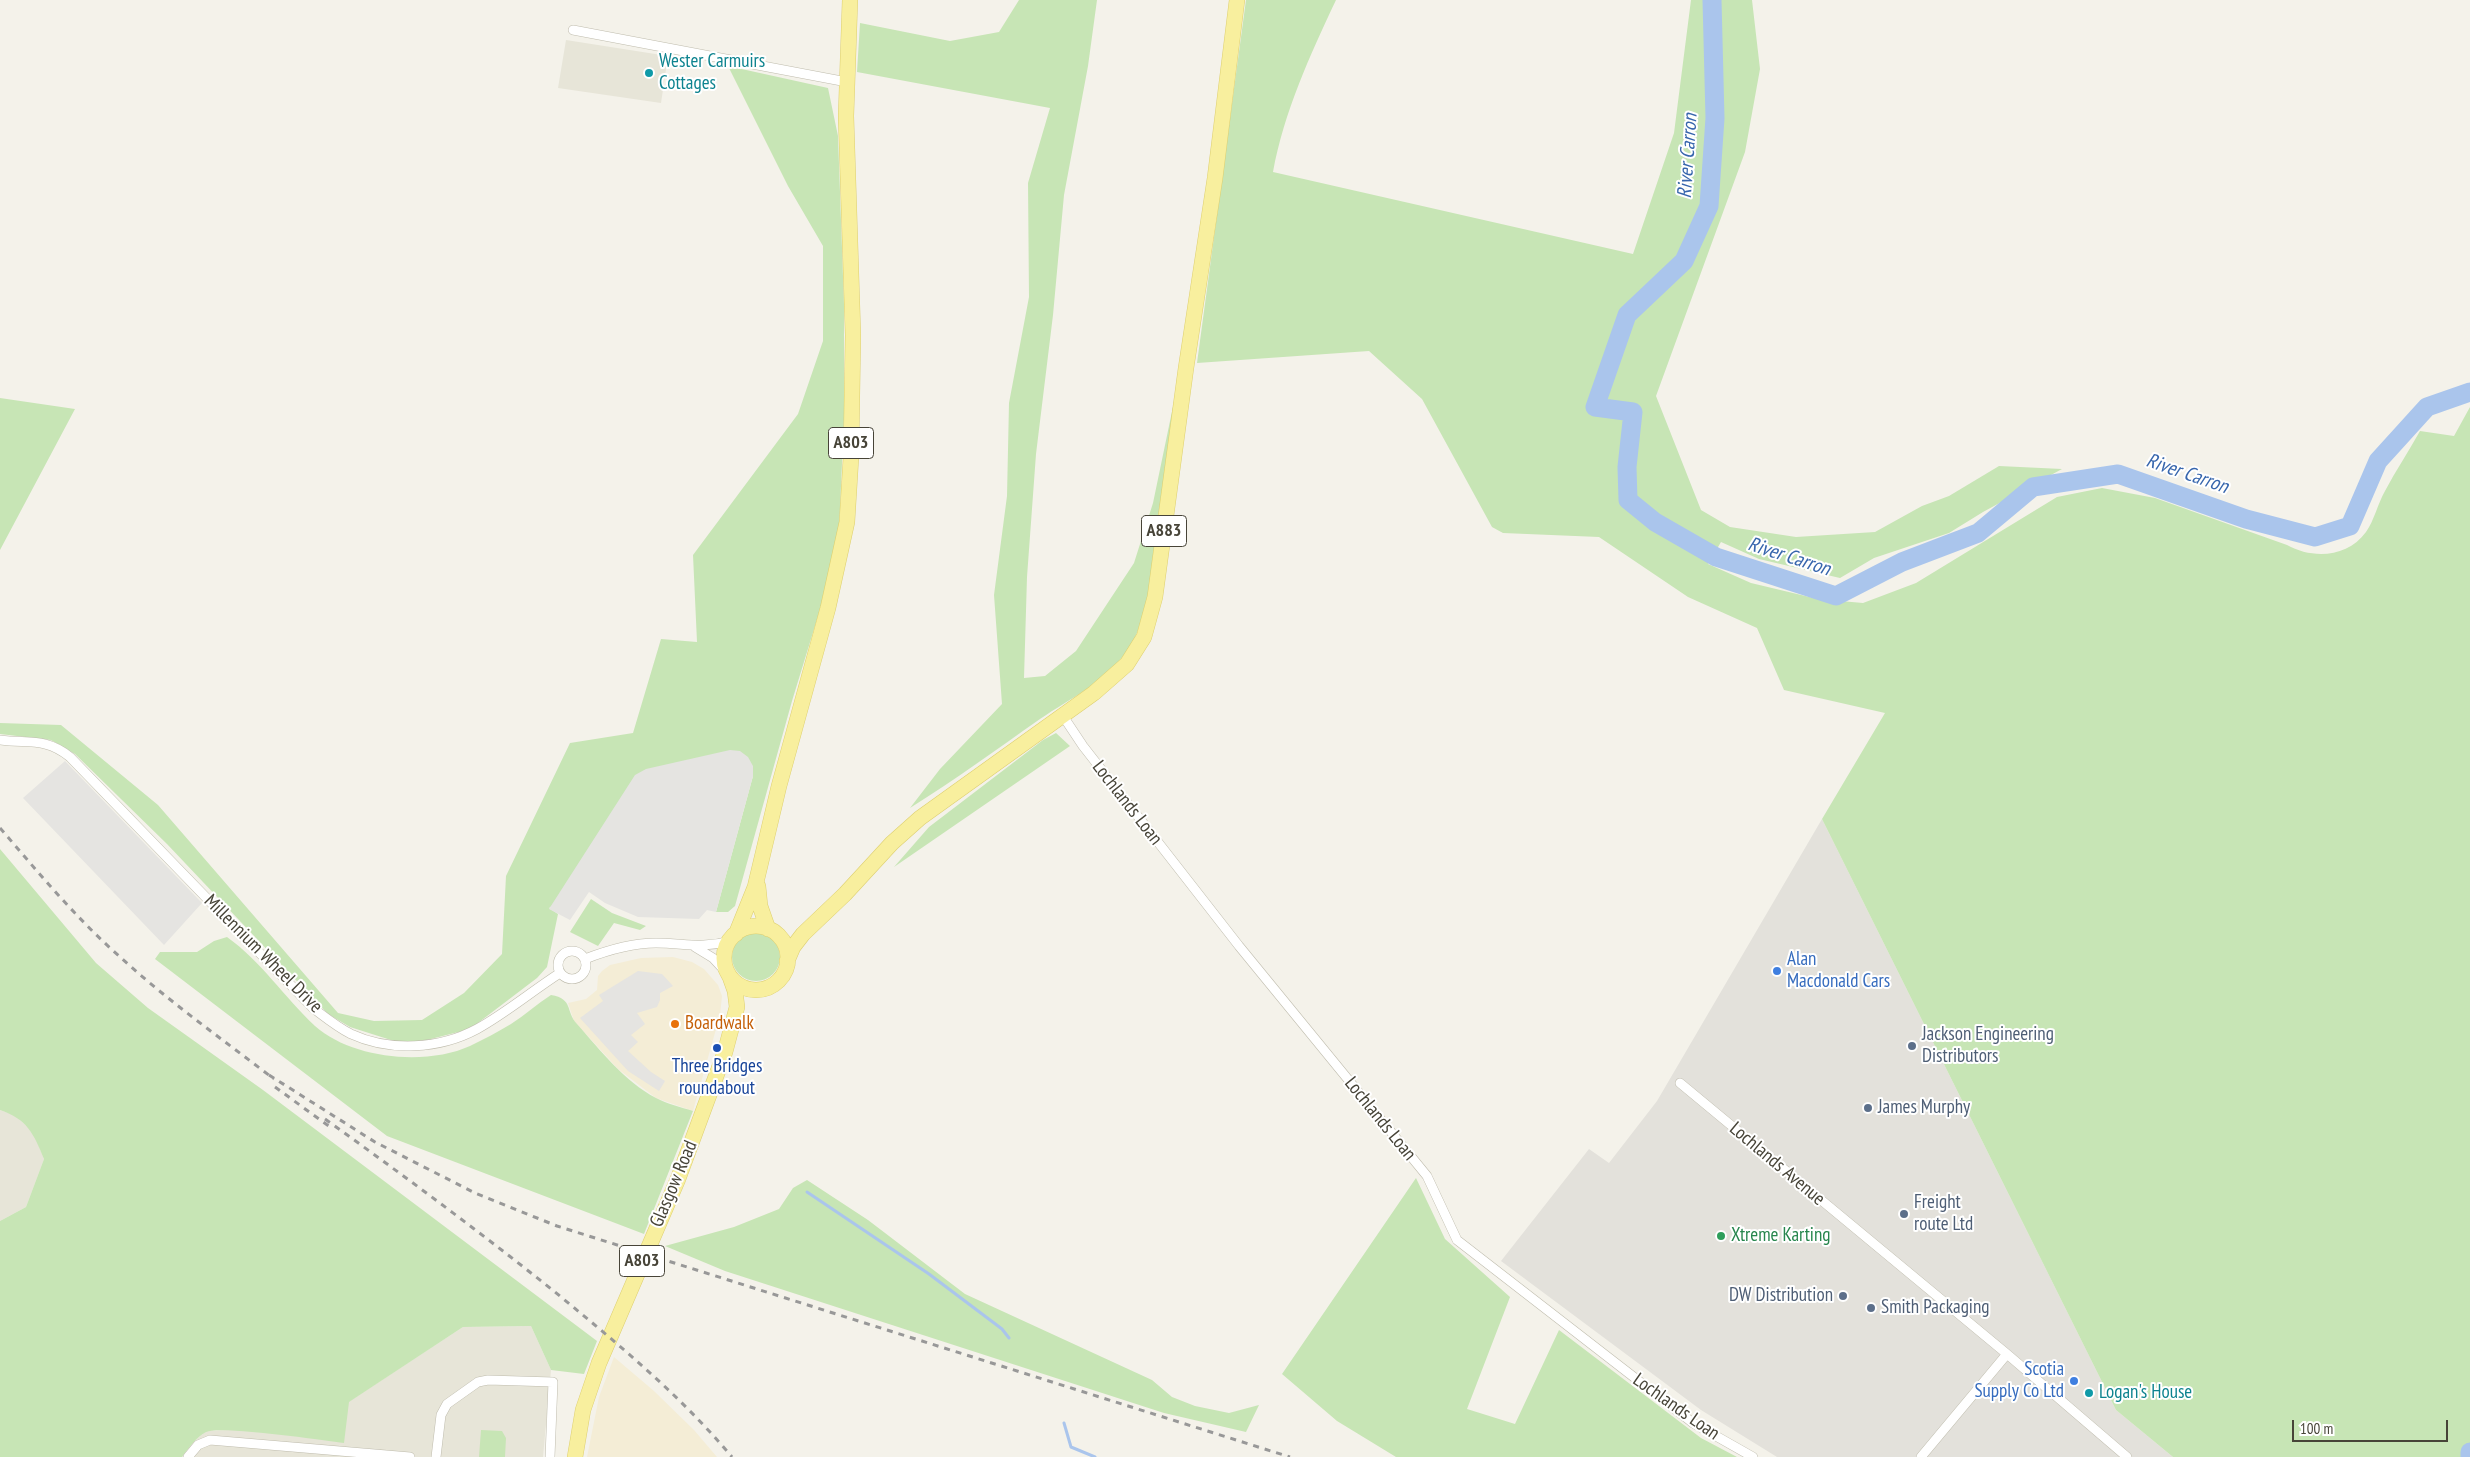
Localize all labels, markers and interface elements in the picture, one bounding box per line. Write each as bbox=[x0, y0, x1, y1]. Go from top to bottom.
place label: Wester Carmuirs Cottages bbox=[659, 51, 765, 95]
marker: Wester Carmuirs Cottages bbox=[643, 67, 655, 79]
water label: River Carron bbox=[1673, 113, 1703, 199]
road number: A803 bbox=[828, 428, 874, 458]
water label: River Carron bbox=[2143, 449, 2231, 499]
road number: A883 bbox=[1142, 516, 1186, 546]
water label: River Carron bbox=[1745, 532, 1833, 582]
street label: Lochlands Loan bbox=[1087, 756, 1167, 850]
street label: Millennium Wheel Drive bbox=[199, 890, 327, 1018]
place label: Alan Macdonald Cars bbox=[1787, 949, 1890, 993]
marker: Alan Macdonald Cars bbox=[1771, 965, 1783, 977]
place label: Boardwalk bbox=[685, 1013, 754, 1035]
marker: Boardwalk bbox=[669, 1018, 681, 1030]
place label: Jackson Engineering Distributors bbox=[1922, 1024, 2054, 1068]
marker: Jackson Engineering Distributors bbox=[1906, 1040, 1918, 1052]
marker: Three Bridges roundabout bbox=[711, 1042, 723, 1054]
place label: Three Bridges roundabout bbox=[672, 1056, 762, 1100]
street label: Lochlands Loan bbox=[1339, 1073, 1421, 1165]
place label: James Murphy bbox=[1878, 1097, 1970, 1119]
marker: James Murphy bbox=[1862, 1102, 1874, 1114]
street label: Lochlands Avenue bbox=[1725, 1118, 1829, 1210]
street label: Glasgow Road bbox=[646, 1137, 702, 1231]
place label: Freight route Ltd bbox=[1914, 1192, 1973, 1236]
marker: Freight route Ltd bbox=[1898, 1208, 1910, 1220]
place label: Xtreme Karting bbox=[1731, 1225, 1831, 1247]
marker: Xtreme Karting bbox=[1715, 1230, 1727, 1242]
road number: A803 bbox=[620, 1246, 664, 1276]
place label: DW Distribution bbox=[1729, 1285, 1833, 1307]
marker: DW Distribution bbox=[1837, 1290, 1849, 1302]
place label: Smith Packaging bbox=[1881, 1297, 1990, 1319]
marker: Smith Packaging bbox=[1865, 1302, 1877, 1314]
place label: Scotia Supply Co Ltd bbox=[1974, 1359, 2064, 1403]
street label: Lochlands Loan bbox=[1628, 1369, 1724, 1445]
marker: Scotia Supply Co Ltd bbox=[2068, 1375, 2080, 1387]
place label: Logan's House bbox=[2099, 1382, 2192, 1404]
marker: Logan's House bbox=[2083, 1387, 2095, 1399]
scale bar bbox=[2295, 1410, 2451, 1442]
text: 100 m bbox=[2300, 1419, 2333, 1438]

